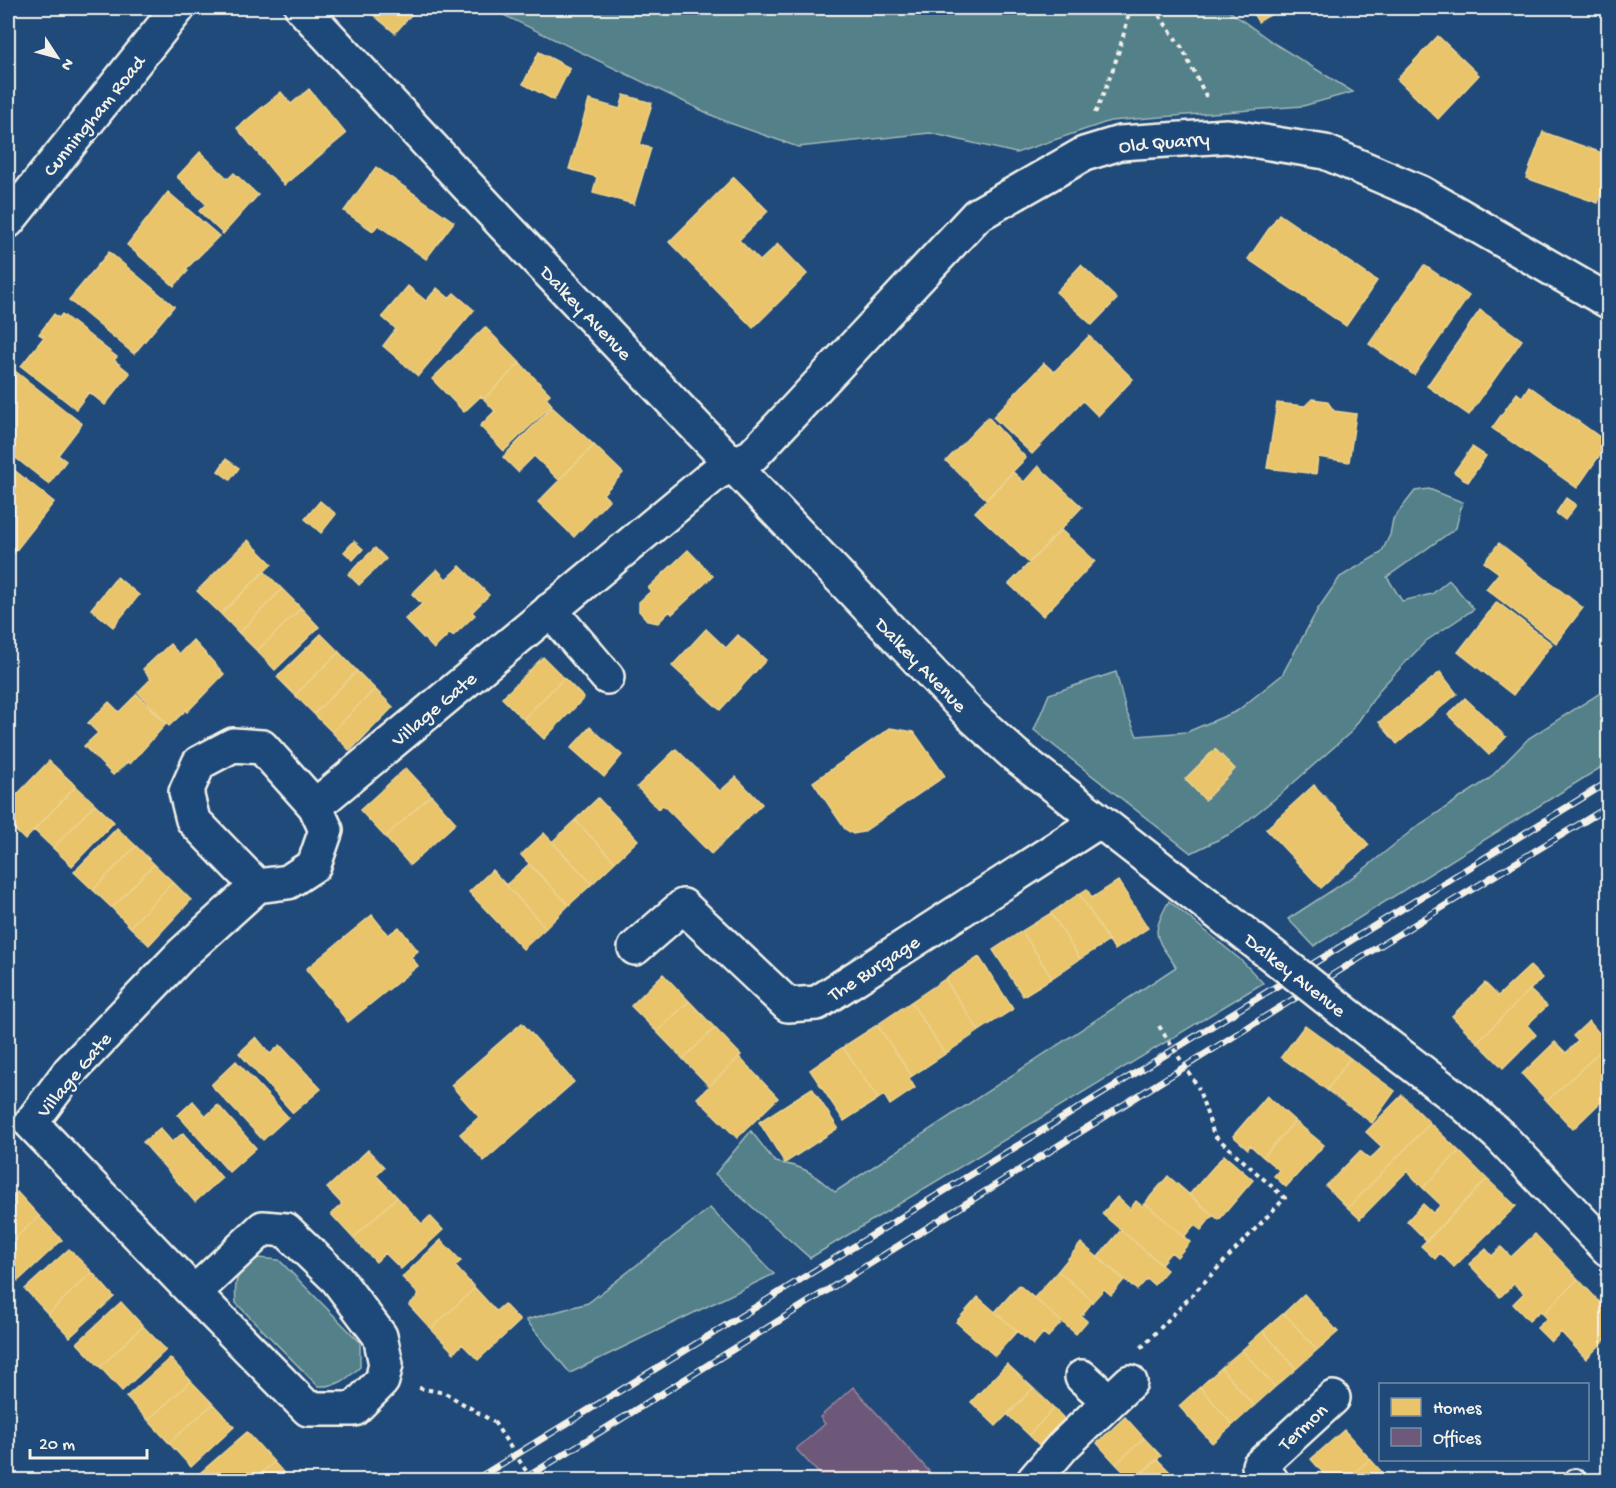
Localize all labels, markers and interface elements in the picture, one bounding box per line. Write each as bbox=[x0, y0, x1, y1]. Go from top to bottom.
north arrow bbox=[27, 27, 87, 87]
street label: Cunningham Road bbox=[40, 50, 153, 182]
text: N bbox=[55, 54, 77, 74]
street label: Old Quarry bbox=[1118, 129, 1211, 160]
street label: Dalkey Avenue bbox=[532, 261, 636, 367]
street label: Dalkey Avenue bbox=[867, 613, 971, 719]
street label: Village Gate bbox=[387, 668, 483, 754]
street label: Dalkey Avenue bbox=[1237, 929, 1350, 1024]
street label: The Burgage bbox=[824, 932, 925, 1009]
street label: Village Gate bbox=[33, 1028, 118, 1124]
legend bbox=[1379, 1383, 1589, 1461]
text: Homes bbox=[1433, 1399, 1483, 1420]
street label: Termon bbox=[1274, 1400, 1334, 1458]
scale bar bbox=[30, 1422, 147, 1460]
text: Offices bbox=[1433, 1429, 1482, 1450]
text: 20 m bbox=[39, 1435, 75, 1456]

